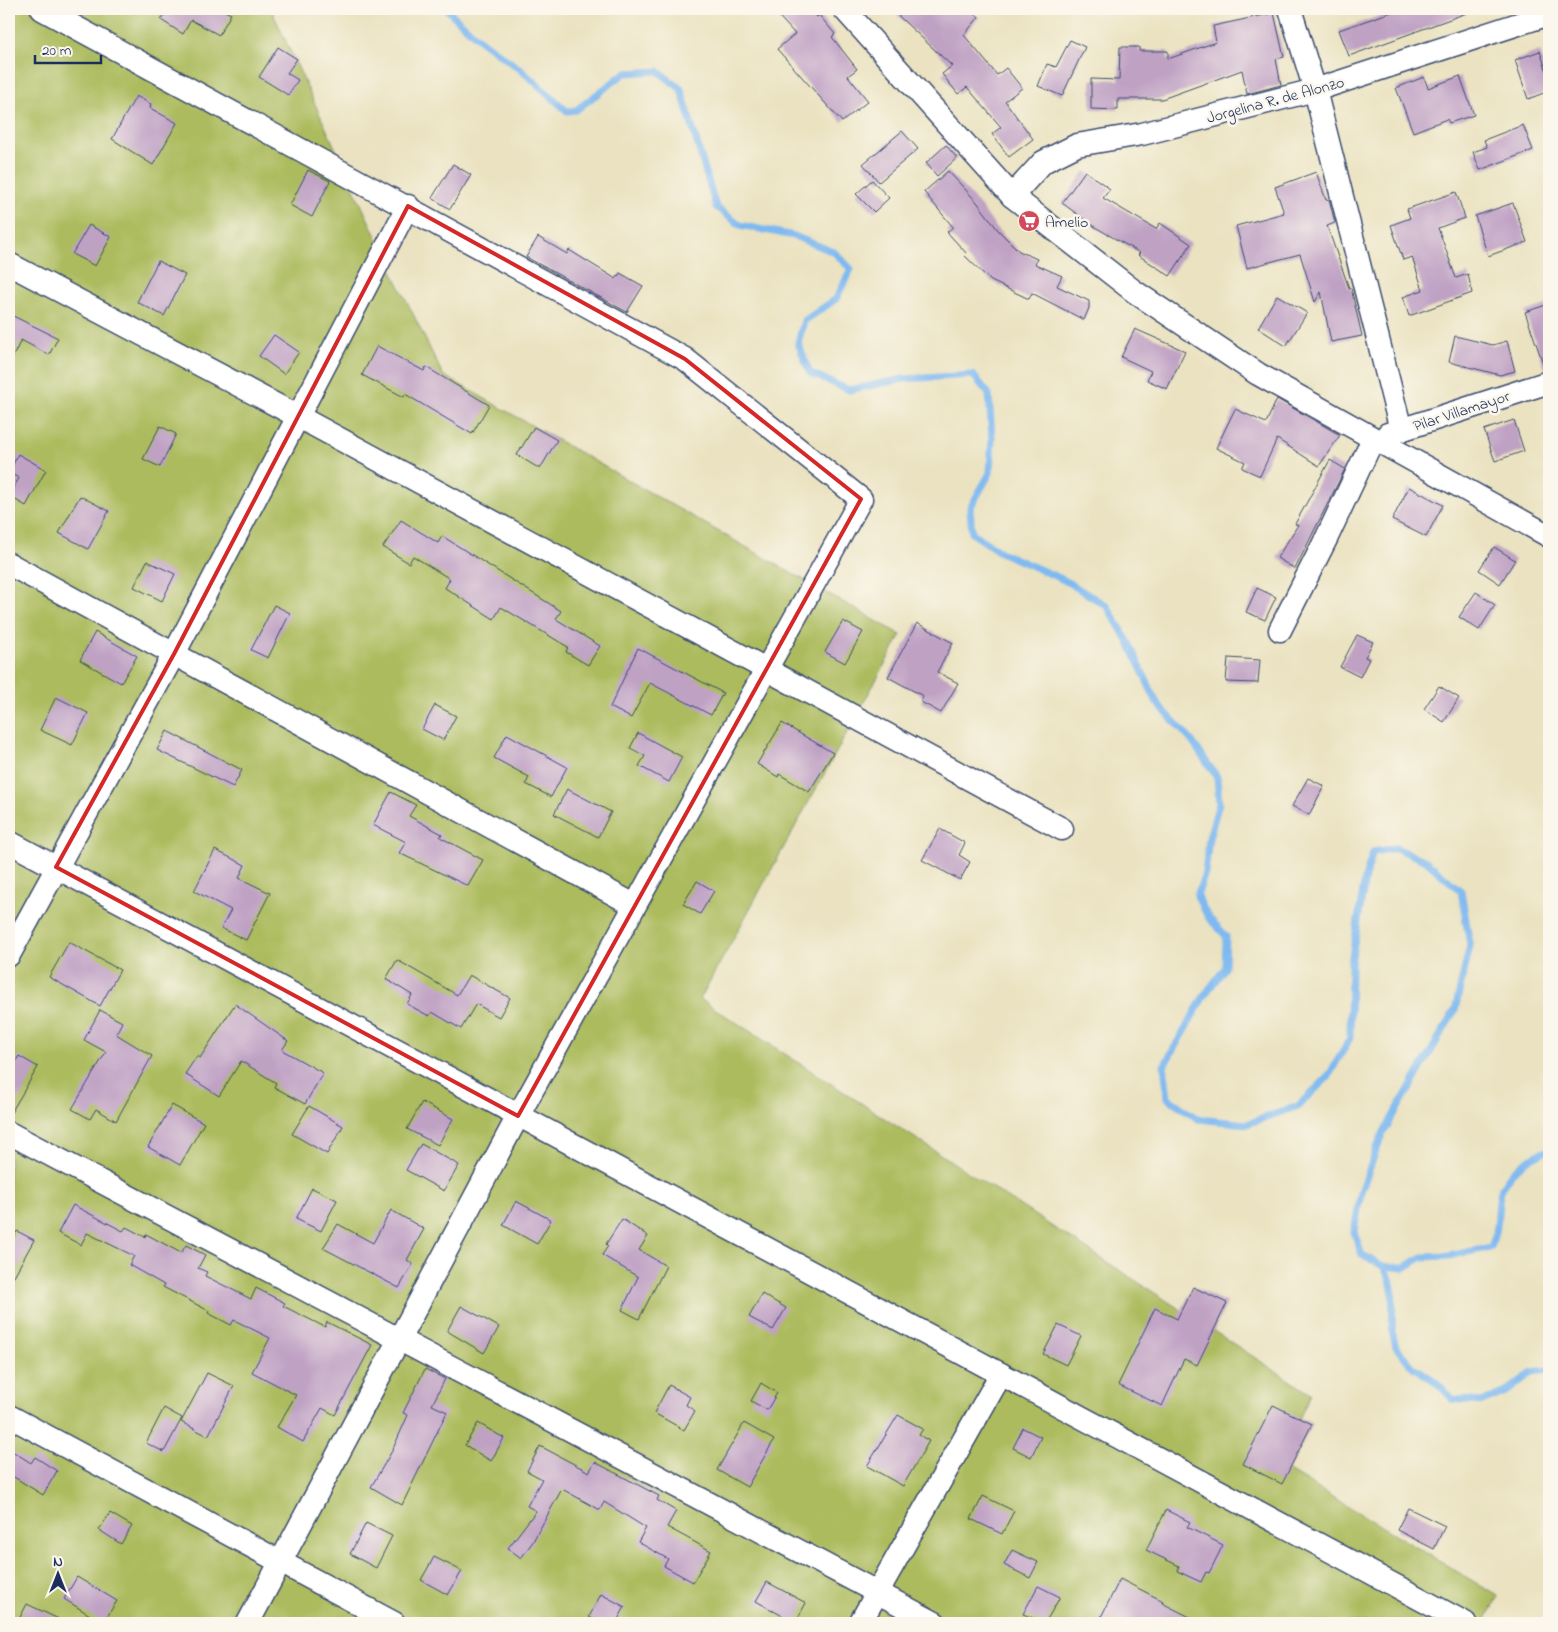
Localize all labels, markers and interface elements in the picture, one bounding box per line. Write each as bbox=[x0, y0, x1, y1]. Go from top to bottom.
scale bar bbox=[35, 32, 101, 64]
text: 20 m bbox=[42, 40, 72, 62]
street label: Jorgelina R. de Alonzo bbox=[1204, 71, 1347, 131]
supermarket icon: Amelio bbox=[1017, 209, 1041, 233]
place label: Amelio bbox=[1045, 211, 1088, 235]
street label: Pilar Villamayor bbox=[1410, 385, 1513, 439]
north arrow bbox=[32, 1550, 82, 1600]
text: N bbox=[53, 1552, 63, 1573]

